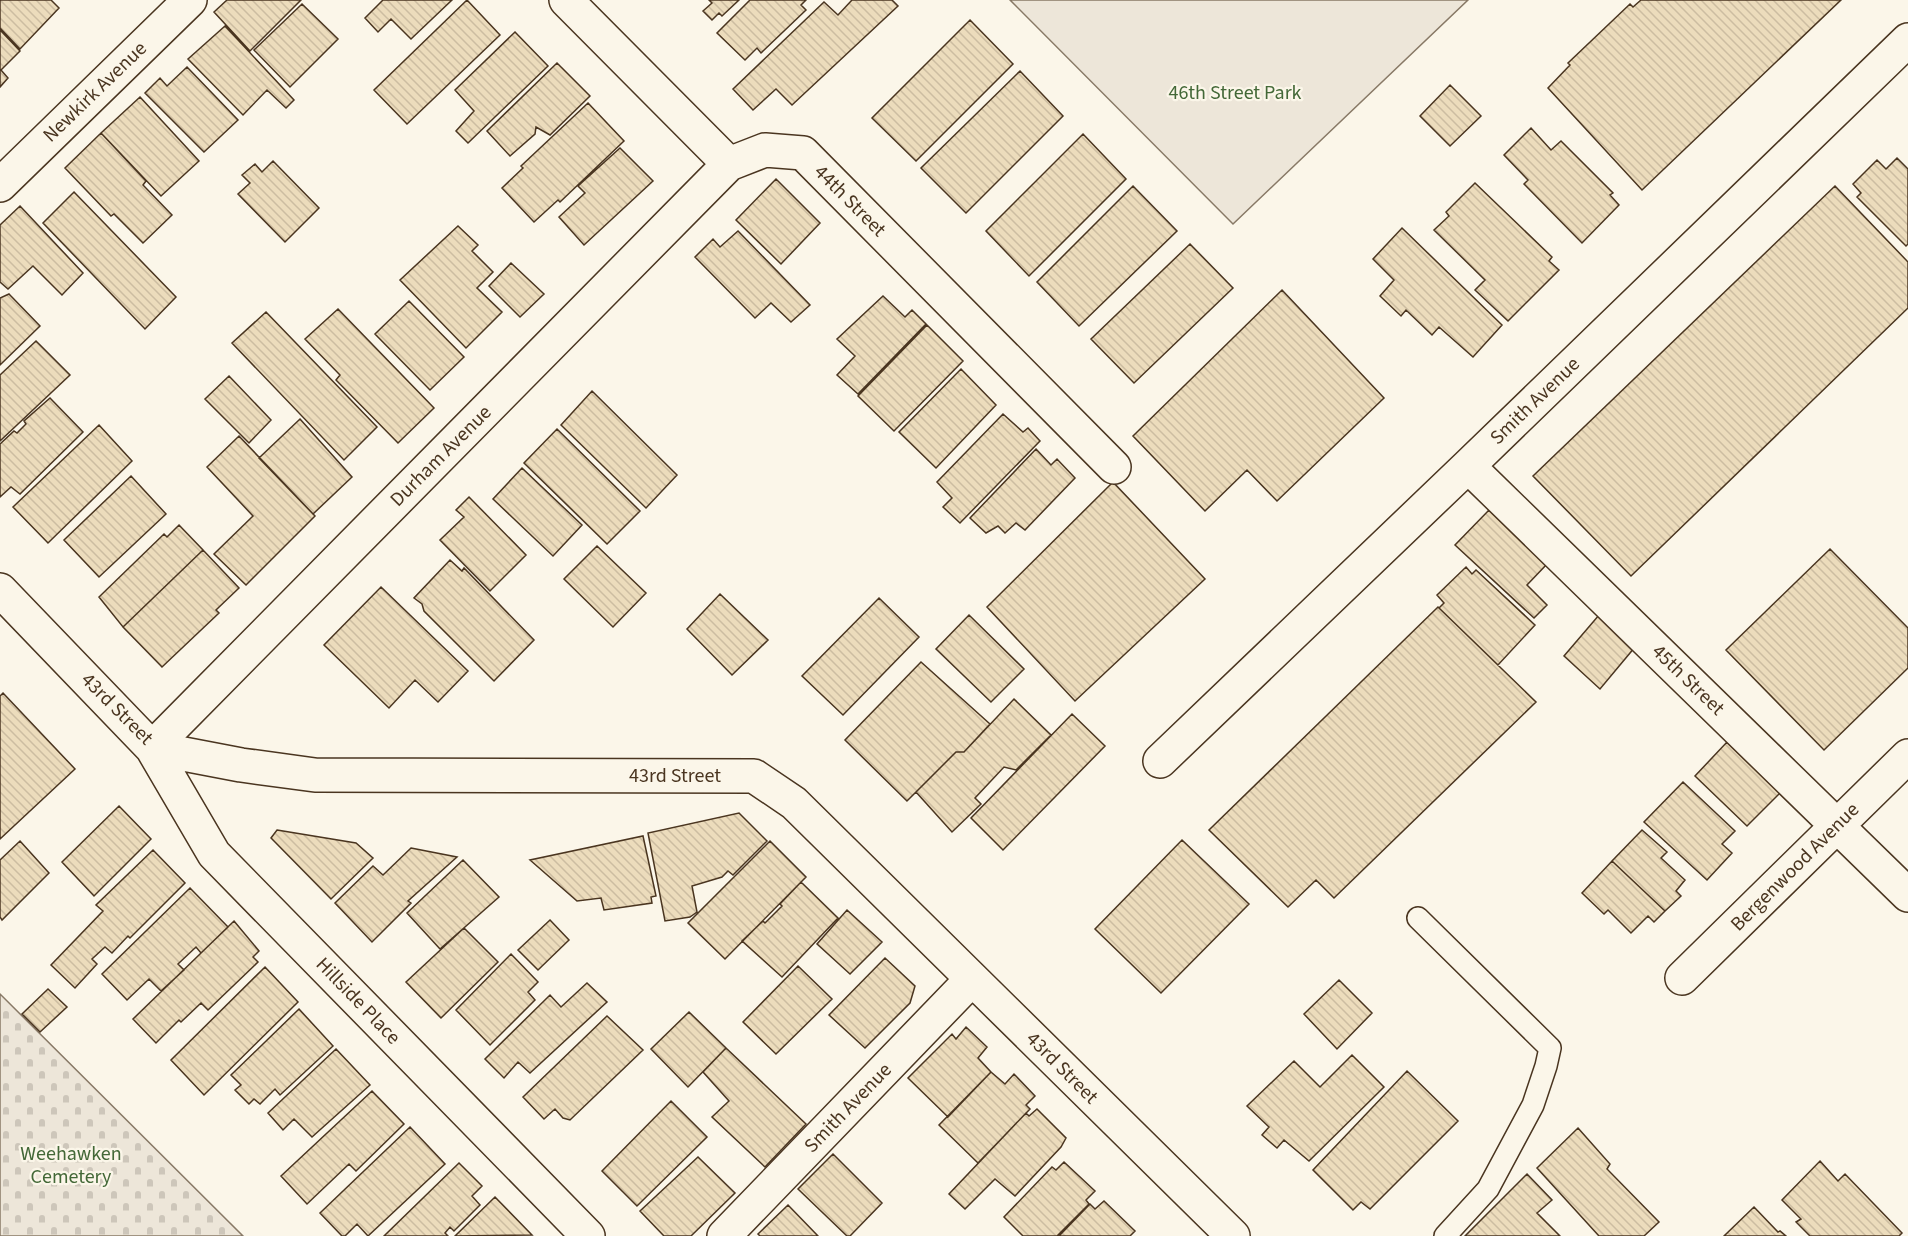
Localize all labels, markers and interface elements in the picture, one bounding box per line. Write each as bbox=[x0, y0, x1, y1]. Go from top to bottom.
street label: Newkirk Avenue bbox=[37, 35, 153, 149]
park label: 46th Street Park bbox=[1168, 79, 1302, 107]
street label: 44th Street bbox=[808, 159, 892, 243]
street label: Smith Avenue bbox=[1484, 351, 1586, 451]
street label: Durham Avenue bbox=[384, 399, 498, 513]
street label: 45th Street bbox=[1645, 638, 1731, 722]
street label: 43rd Street bbox=[75, 667, 160, 752]
street label: 43rd Street bbox=[629, 762, 721, 790]
street label: Bergenwood Avenue bbox=[1724, 796, 1866, 938]
street label: Hillside Place bbox=[309, 951, 407, 1051]
street label: 43rd Street bbox=[1020, 1026, 1105, 1111]
street label: Smith Avenue bbox=[798, 1057, 898, 1159]
park label: Weehawken Cemetery bbox=[20, 1140, 122, 1191]

